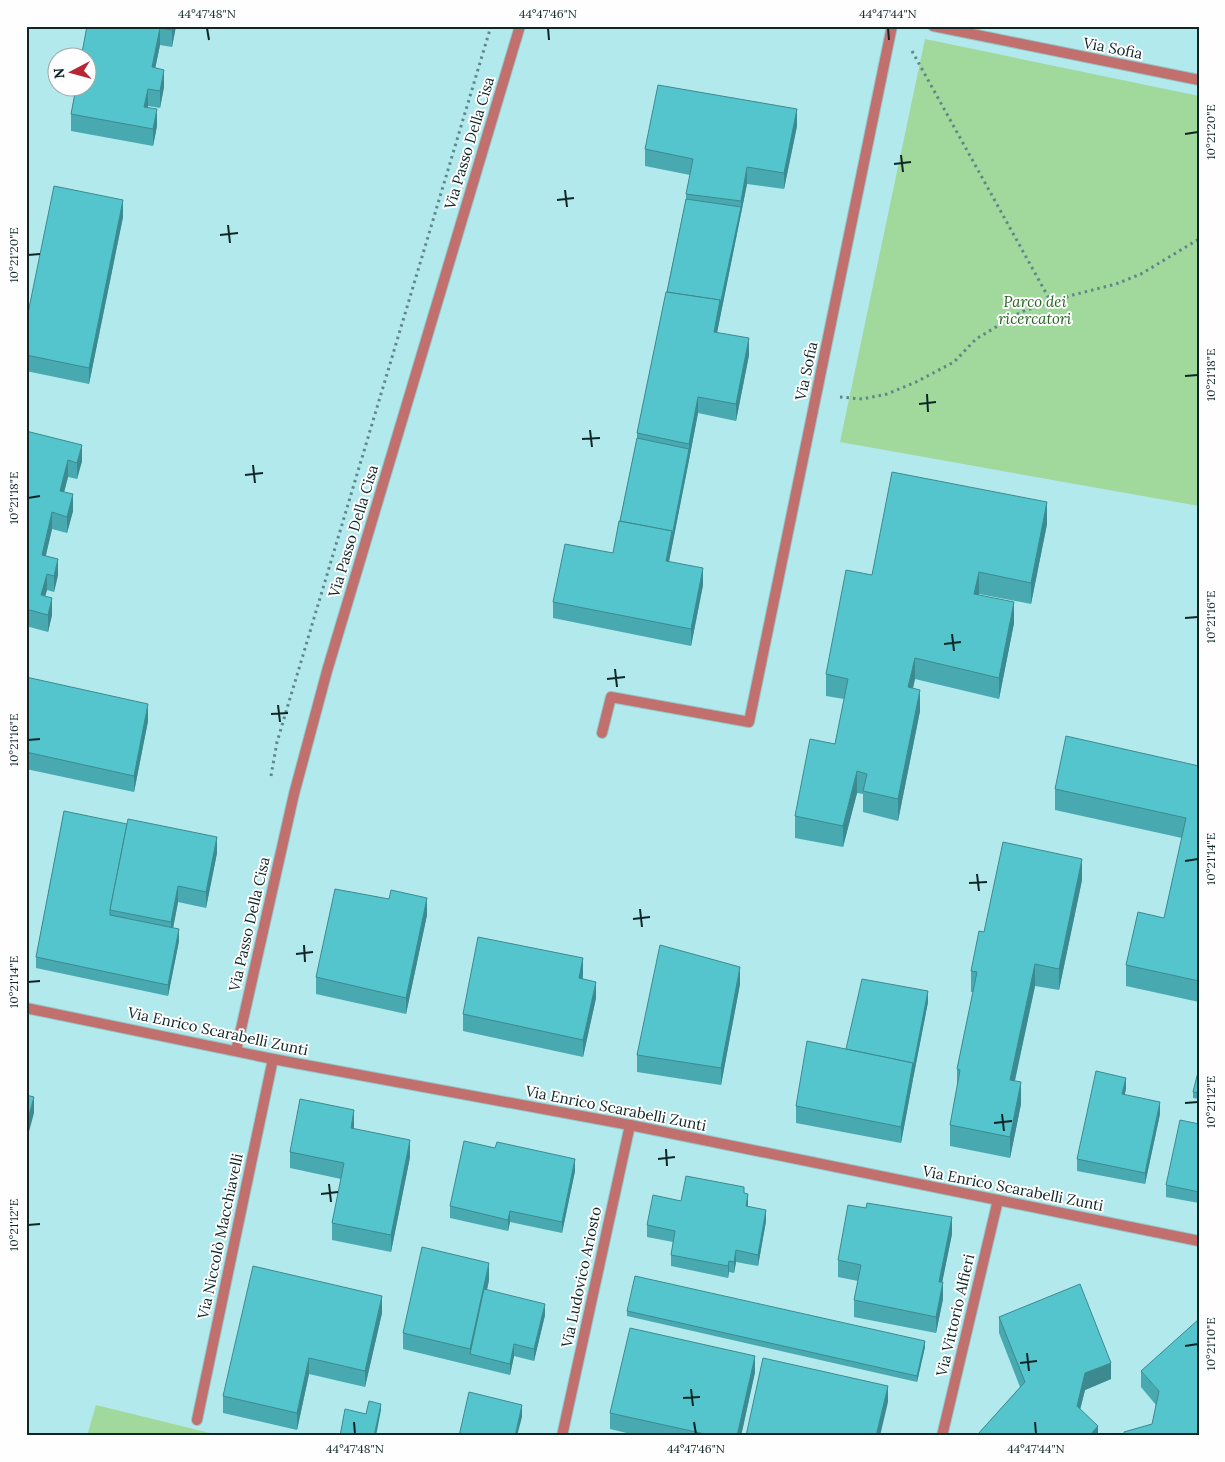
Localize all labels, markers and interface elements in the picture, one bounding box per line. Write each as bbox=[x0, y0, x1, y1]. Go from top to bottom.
text: 44°47'48"N bbox=[178, 6, 236, 21]
text: 44°47'46"N bbox=[519, 6, 577, 21]
text: 44°47'44"N bbox=[859, 6, 917, 21]
street label: Via Sofia bbox=[1081, 33, 1144, 63]
north arrow bbox=[48, 48, 98, 98]
text: N bbox=[50, 67, 69, 80]
street label: Via Passo Della Cisa bbox=[440, 74, 498, 212]
text: 10°21'20"E bbox=[1203, 104, 1218, 160]
text: 10°21'20"E bbox=[6, 227, 21, 283]
park label: Parco dei ricercatori bbox=[999, 292, 1072, 328]
street label: Via Sofia bbox=[790, 340, 822, 403]
text: 10°21'18"E bbox=[1203, 349, 1218, 401]
street label: Via Passo Della Cisa bbox=[324, 462, 382, 600]
text: 10°21'18"E bbox=[6, 472, 21, 524]
text: 10°21'16"E bbox=[1203, 591, 1218, 643]
text: 10°21'16"E bbox=[6, 714, 21, 766]
text: 10°21'14"E bbox=[1203, 833, 1218, 885]
street label: Via Passo Della Cisa bbox=[224, 855, 274, 994]
text: 10°21'14"E bbox=[6, 956, 21, 1008]
street label: Via Enrico Scarabelli Zunti bbox=[125, 1002, 310, 1059]
text: 10°21'12"E bbox=[1203, 1076, 1218, 1128]
street label: Via Enrico Scarabelli Zunti bbox=[523, 1081, 708, 1135]
street label: Via Niccolò Macchiavelli bbox=[193, 1152, 247, 1321]
street label: Via Enrico Scarabelli Zunti bbox=[920, 1161, 1105, 1215]
text: 10°21'12"E bbox=[6, 1199, 21, 1251]
street label: Via Ludovico Ariosto bbox=[557, 1205, 605, 1350]
street label: Via Vittorio Alfieri bbox=[931, 1252, 978, 1379]
text: 10°21'10"E bbox=[1203, 1317, 1218, 1371]
text: 44°47'48"N bbox=[326, 1441, 384, 1456]
text: 44°47'46"N bbox=[667, 1441, 725, 1456]
text: 44°47'44"N bbox=[1007, 1441, 1065, 1456]

